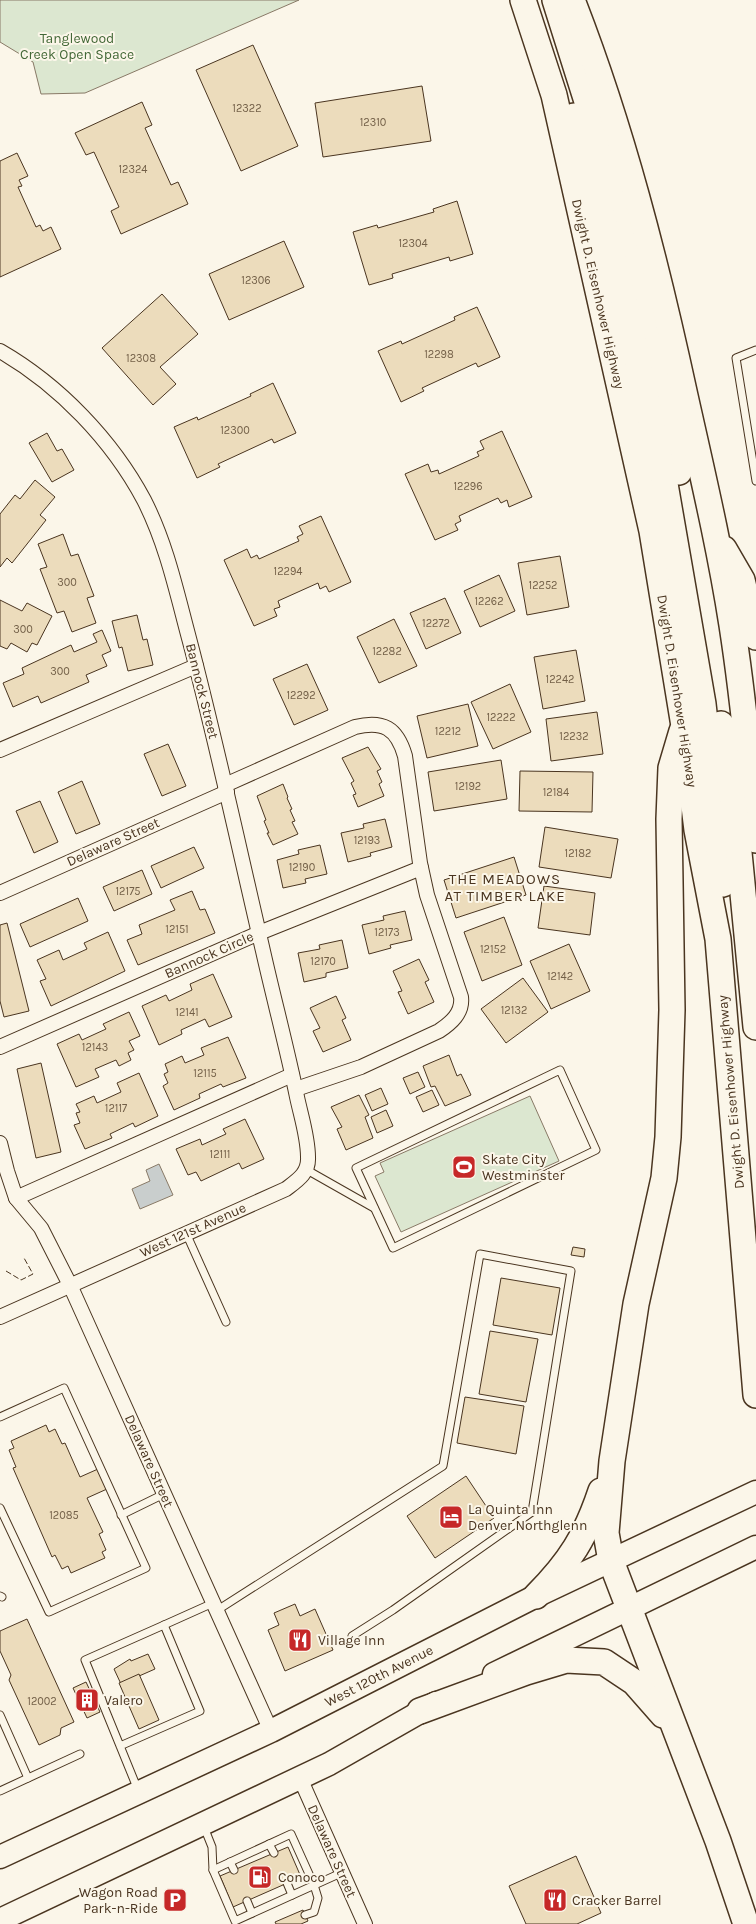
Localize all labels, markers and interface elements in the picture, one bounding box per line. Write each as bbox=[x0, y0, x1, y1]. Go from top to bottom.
park label: Tanglewood Creek Open Space bbox=[20, 30, 134, 63]
house number: 12322 bbox=[232, 102, 262, 115]
house number: 12310 bbox=[360, 116, 386, 129]
house number: 12324 bbox=[118, 163, 148, 176]
street label: Dwight D. Eisenhower Highway bbox=[568, 197, 628, 391]
house number: 12304 bbox=[398, 237, 428, 250]
house number: 12306 bbox=[241, 274, 271, 287]
house number: 12298 bbox=[424, 348, 454, 361]
house number: 12308 bbox=[126, 352, 156, 365]
house number: 12300 bbox=[220, 424, 250, 437]
house number: 12296 bbox=[453, 480, 483, 493]
house number: 12294 bbox=[274, 565, 302, 578]
house number: 300 bbox=[57, 576, 77, 589]
house number: 12252 bbox=[529, 579, 557, 592]
street label: Dwight D. Eisenhower Highway bbox=[653, 594, 701, 789]
house number: 12262 bbox=[474, 595, 504, 608]
house number: 12272 bbox=[422, 617, 450, 630]
house number: 300 bbox=[13, 623, 33, 636]
street label: Bannock Street bbox=[182, 641, 222, 741]
house number: 12282 bbox=[372, 645, 402, 658]
house number: 300 bbox=[50, 665, 70, 678]
house number: 12242 bbox=[546, 673, 574, 686]
house number: 12292 bbox=[286, 689, 316, 702]
house number: 12222 bbox=[486, 711, 516, 724]
house number: 12212 bbox=[435, 725, 461, 738]
house number: 12232 bbox=[559, 730, 589, 743]
house number: 12192 bbox=[455, 780, 481, 793]
house number: 12184 bbox=[543, 786, 569, 799]
street label: Delaware Street bbox=[64, 814, 162, 870]
house number: 12193 bbox=[354, 834, 380, 847]
house number: 12182 bbox=[565, 847, 591, 860]
house number: 12190 bbox=[289, 861, 315, 874]
district label: THE MEADOWS AT TIMBER LAKE bbox=[444, 870, 566, 905]
house number: 12175 bbox=[115, 885, 141, 898]
house number: 12151 bbox=[165, 923, 189, 936]
house number: 12173 bbox=[374, 926, 400, 939]
street label: Bannock Circle bbox=[162, 928, 256, 982]
house number: 12152 bbox=[480, 943, 506, 956]
house number: 12170 bbox=[310, 955, 336, 968]
house number: 12142 bbox=[547, 970, 573, 983]
street label: Dwight D. Eisenhower Highway bbox=[714, 994, 748, 1190]
house number: 12132 bbox=[501, 1004, 527, 1017]
house number: 12141 bbox=[175, 1006, 199, 1019]
house number: 12143 bbox=[82, 1041, 108, 1054]
house number: 12115 bbox=[193, 1067, 217, 1080]
house number: 12117 bbox=[105, 1102, 127, 1115]
house number: 12111 bbox=[210, 1148, 230, 1161]
place label: Skate City Westminster bbox=[482, 1151, 565, 1184]
sports icon: Skate City Westminster bbox=[451, 1154, 477, 1180]
street label: West 121st Avenue bbox=[137, 1199, 249, 1261]
street label: Delaware Street bbox=[121, 1412, 177, 1510]
place label: La Quinta Inn Denver Northglenn bbox=[468, 1501, 587, 1534]
hotel icon: La Quinta Inn Denver Northglenn bbox=[438, 1504, 464, 1530]
house number: 12085 bbox=[49, 1509, 79, 1522]
restaurant icon: Village Inn bbox=[287, 1627, 313, 1653]
place label: Village Inn bbox=[318, 1632, 385, 1649]
street label: West 120th Avenue bbox=[322, 1641, 436, 1711]
building icon: Valero bbox=[74, 1687, 100, 1713]
place label: Valero bbox=[104, 1692, 143, 1709]
house number: 12002 bbox=[27, 1695, 57, 1708]
street label: Delaware Street bbox=[304, 1802, 360, 1900]
fuel station icon: Conoco bbox=[247, 1864, 273, 1890]
place label: Conoco bbox=[278, 1869, 325, 1886]
place label: Wagon Road Park-n-Ride bbox=[79, 1884, 158, 1917]
parking icon: Wagon Road Park-n-Ride bbox=[162, 1887, 188, 1913]
restaurant icon: Cracker Barrel bbox=[542, 1887, 568, 1913]
place label: Cracker Barrel bbox=[572, 1892, 662, 1909]

